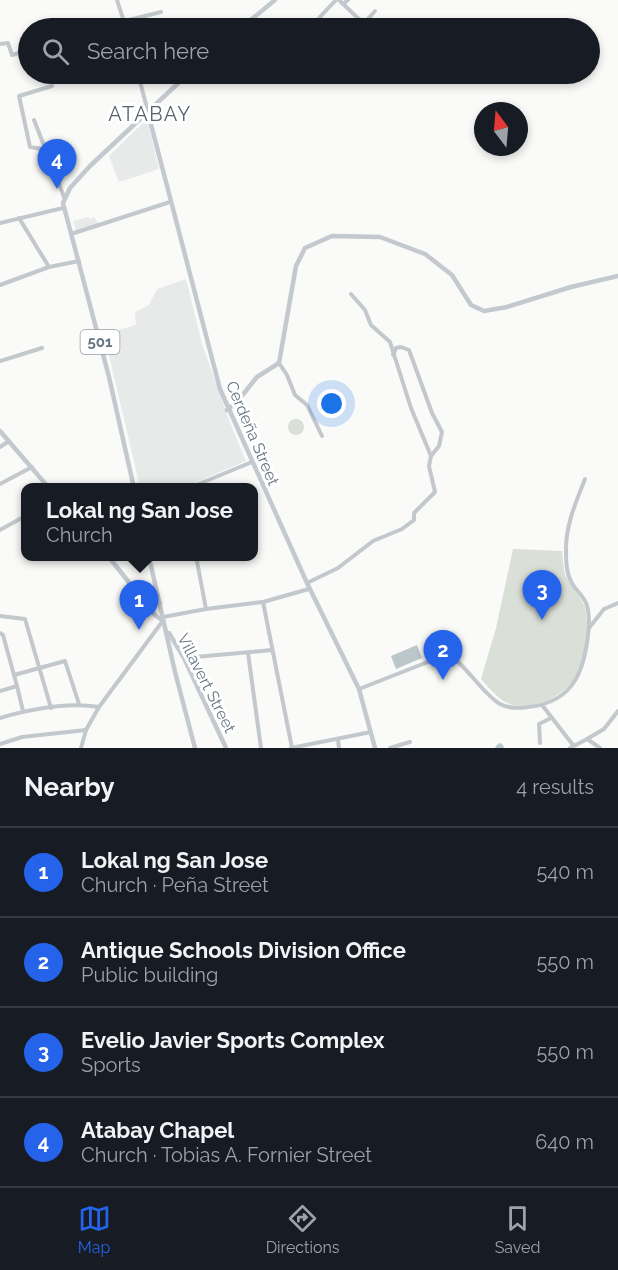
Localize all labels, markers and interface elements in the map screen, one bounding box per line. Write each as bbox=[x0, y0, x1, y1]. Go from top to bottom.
search box bbox=[18, 18, 600, 84]
icon: search bbox=[39, 35, 72, 68]
text: Search here bbox=[87, 38, 209, 64]
district label: ATABAY bbox=[108, 102, 192, 126]
north arrow bbox=[474, 102, 528, 156]
pin: 4 bbox=[38, 140, 76, 189]
road number: 501 bbox=[80, 330, 120, 354]
street label: Cerdeña Street bbox=[222, 378, 283, 489]
your location bbox=[317, 389, 346, 418]
popup bbox=[21, 483, 258, 561]
text: Lokal ng San Jose bbox=[46, 497, 233, 523]
text: Church bbox=[46, 523, 113, 547]
pin: 3 bbox=[522, 570, 562, 620]
pin: 1 bbox=[120, 580, 158, 630]
pin: 2 bbox=[424, 630, 462, 680]
street label: Villavert Street bbox=[173, 631, 240, 736]
text: Nearby bbox=[24, 772, 114, 802]
text: 4 results bbox=[516, 775, 594, 799]
text: Lokal ng San Jose bbox=[81, 847, 268, 873]
text: 1 bbox=[39, 860, 48, 884]
text: 540 m bbox=[536, 860, 594, 884]
text: Church · Peña Street bbox=[81, 873, 269, 897]
text: Antique Schools Division Office bbox=[81, 937, 406, 963]
text: 2 bbox=[38, 950, 49, 974]
text: 550 m bbox=[536, 950, 594, 974]
text: Public building bbox=[81, 963, 218, 987]
text: Evelio Javier Sports Complex bbox=[81, 1027, 385, 1053]
text: 3 bbox=[38, 1040, 49, 1064]
text: 550 m bbox=[536, 1040, 594, 1064]
text: Sports bbox=[81, 1053, 141, 1077]
text: Atabay Chapel bbox=[81, 1117, 234, 1143]
text: 4 bbox=[38, 1130, 49, 1154]
text: 640 m bbox=[535, 1130, 594, 1154]
text: Church · Tobias A. Fornier Street bbox=[81, 1143, 372, 1167]
tab: Map bbox=[78, 1202, 111, 1257]
tab: Directions bbox=[266, 1202, 340, 1257]
tab: Saved bbox=[495, 1202, 540, 1257]

